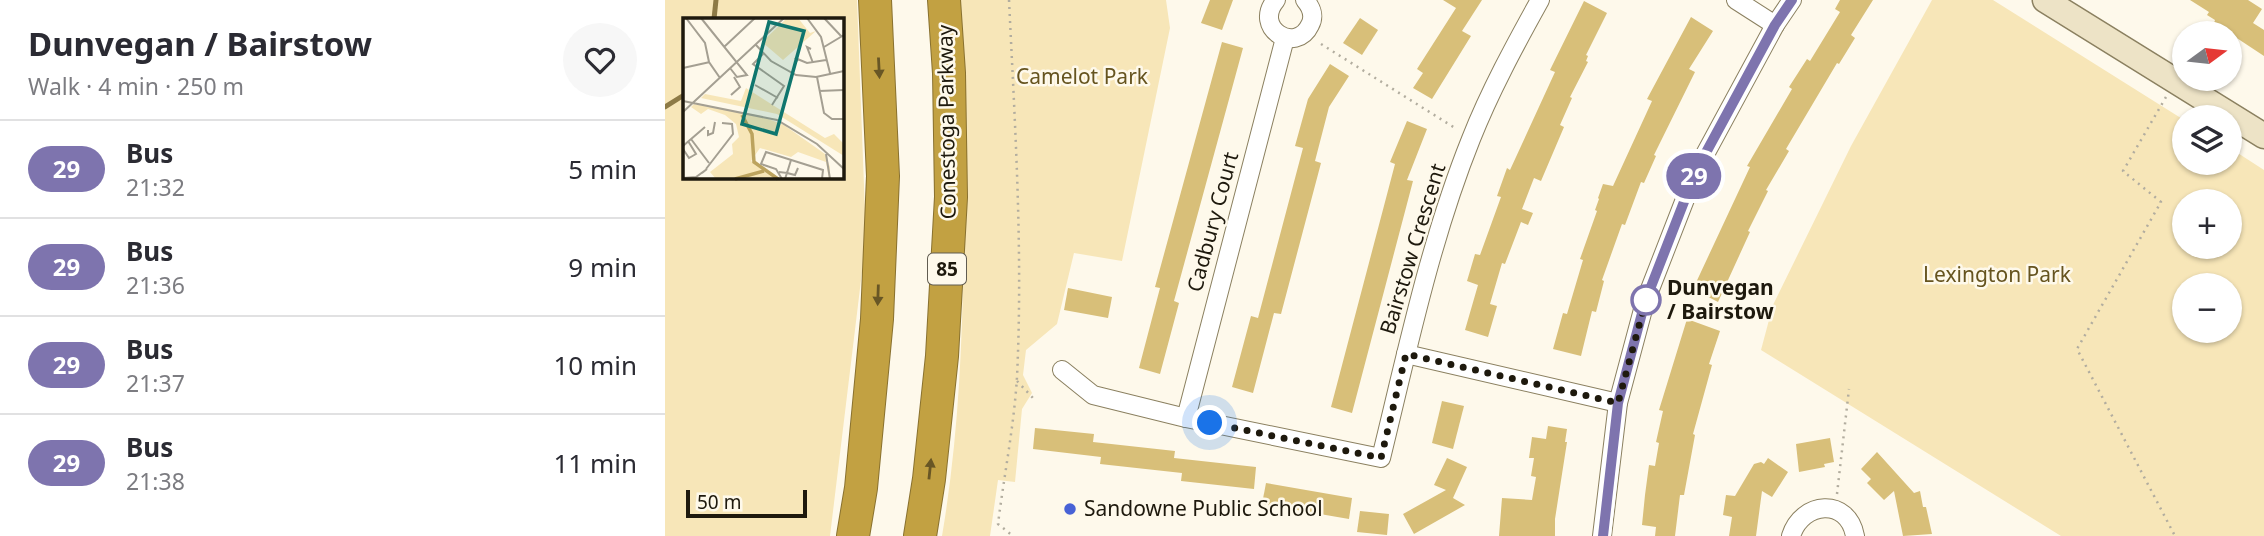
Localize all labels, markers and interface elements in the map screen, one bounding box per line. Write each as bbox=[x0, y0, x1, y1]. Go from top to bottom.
inset map bbox=[683, 18, 843, 178]
text: Dunvegan / Bairstow bbox=[28, 21, 372, 66]
north arrow bbox=[2172, 21, 2242, 91]
map controls bbox=[2172, 21, 2242, 343]
button: heart bbox=[563, 23, 637, 97]
street label: Conestoga Parkway bbox=[930, 24, 962, 220]
one-way arrow bbox=[874, 57, 885, 79]
park label: Camelot Park bbox=[1016, 62, 1149, 90]
text: Walk · 4 min · 250 m bbox=[28, 70, 244, 102]
button: layers bbox=[2172, 105, 2242, 175]
text: Bus bbox=[126, 135, 173, 171]
street label: Cadbury Court bbox=[1180, 148, 1244, 295]
text: 5 min bbox=[568, 151, 637, 187]
text: 29 bbox=[53, 152, 80, 185]
line badge: 29 bbox=[1663, 153, 1725, 199]
street label: Bairstow Crescent bbox=[1373, 159, 1451, 338]
text: 29 bbox=[1680, 159, 1708, 192]
text: 21:32 bbox=[126, 171, 185, 203]
button: + bbox=[2172, 189, 2242, 259]
text: Bus bbox=[126, 233, 173, 269]
text: 9 min bbox=[568, 249, 637, 285]
text: 29 bbox=[53, 250, 80, 283]
road number: 85 bbox=[928, 254, 966, 284]
park label: Lexington Park bbox=[1923, 260, 2072, 288]
text: 21:36 bbox=[126, 269, 185, 301]
place label: Dunvegan / Bairstow bbox=[1667, 273, 1774, 325]
button: − bbox=[2172, 273, 2242, 343]
one-way arrow bbox=[873, 285, 884, 307]
marker: Dunvegan / Bairstow bbox=[1631, 285, 1661, 315]
text: Bus bbox=[126, 331, 173, 367]
text: 10 min bbox=[553, 347, 637, 383]
text: 29 bbox=[53, 348, 80, 381]
text: 21:37 bbox=[126, 367, 185, 399]
your location bbox=[1192, 405, 1227, 440]
text: Bus bbox=[126, 429, 173, 465]
text: 11 min bbox=[553, 445, 637, 481]
text: 29 bbox=[53, 446, 80, 479]
one-way arrow bbox=[924, 457, 935, 479]
text: 21:38 bbox=[126, 465, 185, 497]
scale bar bbox=[686, 487, 807, 519]
text: 50 m bbox=[697, 489, 741, 515]
place label: Sandowne Public School bbox=[1084, 494, 1323, 522]
marker: Sandowne Public School bbox=[1062, 501, 1078, 517]

